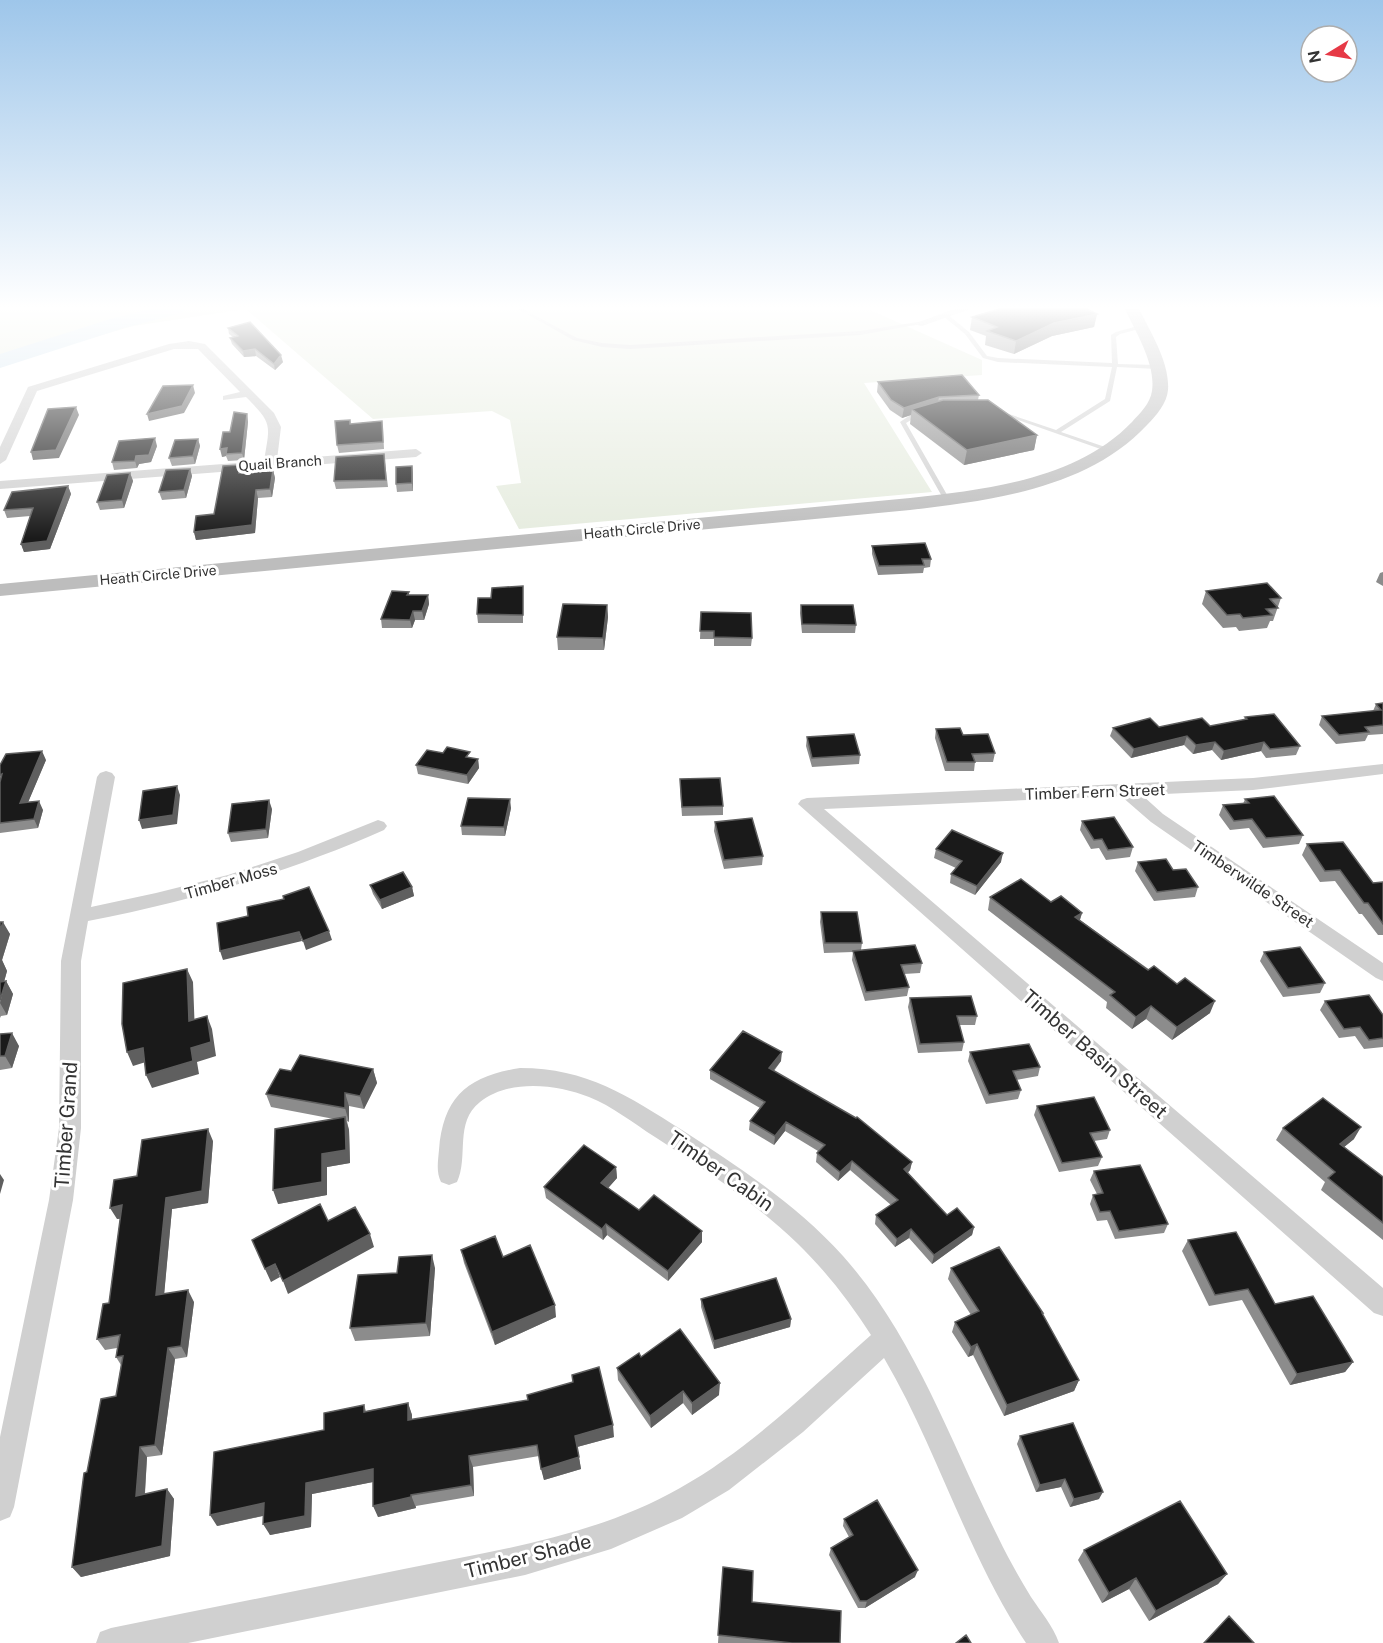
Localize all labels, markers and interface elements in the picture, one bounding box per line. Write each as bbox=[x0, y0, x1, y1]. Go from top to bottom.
north arrow bbox=[1299, 24, 1359, 84]
text: N bbox=[1304, 49, 1325, 65]
street label: Quail Branch bbox=[238, 452, 322, 474]
street label: Heath Circle Drive bbox=[583, 516, 701, 542]
street label: Heath Circle Drive bbox=[99, 562, 217, 588]
street label: Timber Fern Street bbox=[1024, 780, 1166, 804]
street label: Timberwilde Street bbox=[1189, 836, 1317, 932]
street label: Timber Moss bbox=[183, 859, 279, 903]
street label: Timber Basin Street bbox=[1017, 984, 1173, 1124]
street label: Timber Grand bbox=[50, 1061, 82, 1189]
street label: Timber Cabin bbox=[664, 1126, 778, 1216]
street label: Timber Shade bbox=[462, 1529, 594, 1583]

